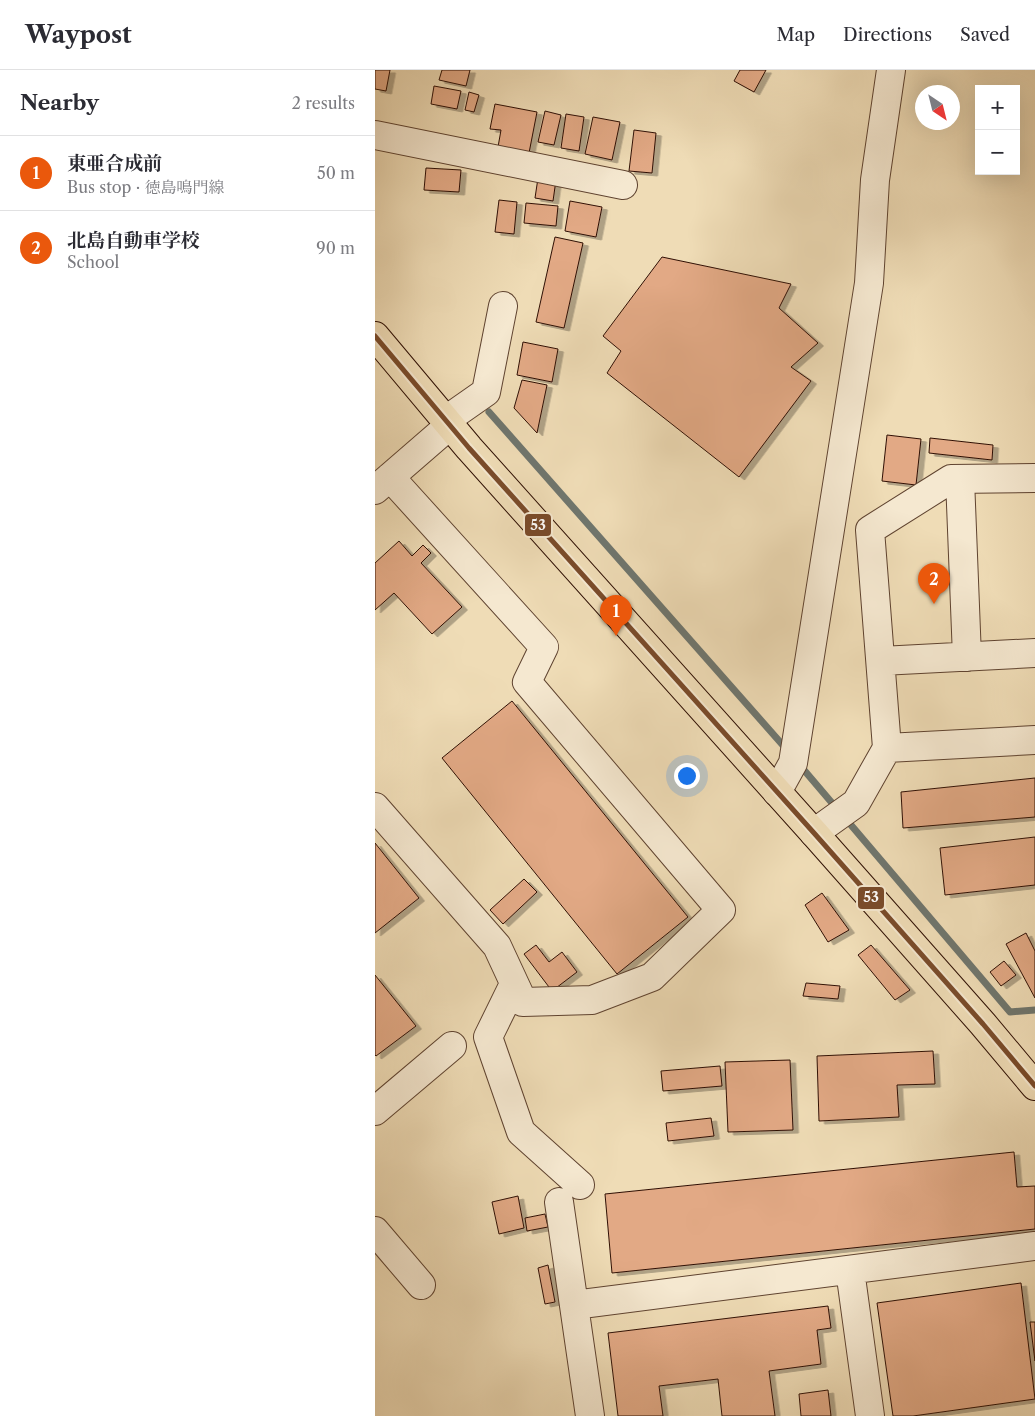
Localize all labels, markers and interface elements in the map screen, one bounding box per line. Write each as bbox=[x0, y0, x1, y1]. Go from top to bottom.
text: Waypost bbox=[25, 20, 132, 49]
text: Map bbox=[776, 24, 815, 46]
text: Directions bbox=[843, 24, 932, 46]
text: Saved bbox=[960, 24, 1010, 46]
north arrow bbox=[915, 85, 960, 130]
map controls bbox=[975, 85, 1020, 175]
button: + bbox=[975, 85, 1020, 130]
text: Nearby bbox=[20, 90, 99, 115]
text: 2 results bbox=[292, 93, 355, 113]
button: − bbox=[975, 130, 1020, 175]
text: 東亜合成前 bbox=[67, 152, 162, 175]
text: 1 bbox=[32, 163, 40, 183]
text: 50 m bbox=[317, 163, 355, 183]
text: Bus stop · 徳島鳴門線 bbox=[67, 177, 225, 197]
text: 北島自動車学校 bbox=[67, 229, 200, 252]
text: 2 bbox=[31, 238, 41, 258]
text: 90 m bbox=[316, 238, 355, 258]
text: School bbox=[67, 252, 119, 272]
line badge: 53 bbox=[524, 513, 552, 537]
text: 53 bbox=[530, 516, 546, 534]
pin: 2 bbox=[918, 563, 950, 604]
pin: 1 bbox=[600, 595, 632, 636]
your location bbox=[674, 763, 700, 789]
line badge: 53 bbox=[857, 886, 885, 910]
text: 53 bbox=[863, 888, 879, 906]

